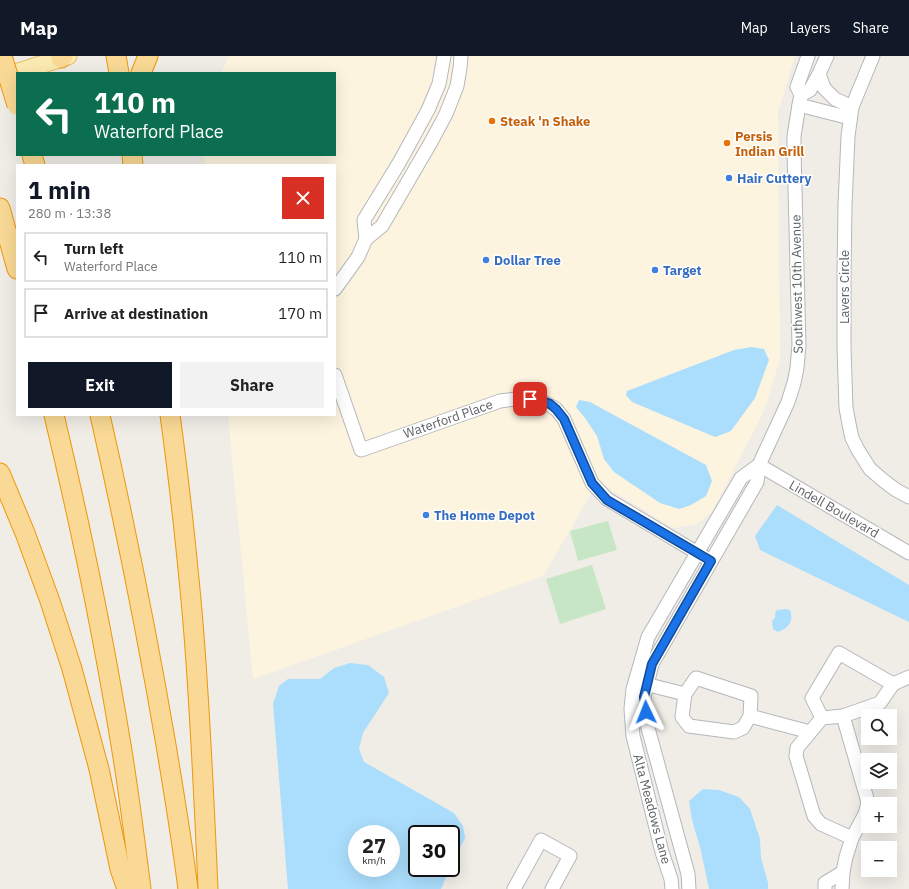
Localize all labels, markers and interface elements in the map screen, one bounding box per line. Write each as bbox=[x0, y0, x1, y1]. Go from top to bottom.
text: Map bbox=[20, 16, 58, 40]
text: Map bbox=[741, 19, 768, 37]
text: Layers bbox=[790, 19, 831, 37]
text: Share bbox=[853, 19, 889, 37]
text: 110 m bbox=[94, 84, 176, 121]
icon: left bbox=[28, 88, 80, 140]
place label: Steak 'n Shake bbox=[500, 113, 590, 130]
marker: Steak 'n Shake bbox=[487, 116, 497, 126]
text: Waterford Place bbox=[94, 120, 224, 143]
place label: Persis Indian Grill bbox=[735, 128, 804, 160]
marker: Persis Indian Grill bbox=[722, 138, 732, 148]
place label: Hair Cuttery bbox=[737, 170, 812, 187]
marker: Hair Cuttery bbox=[724, 173, 734, 183]
text: 1 min bbox=[28, 174, 91, 206]
button: close bbox=[282, 177, 324, 219]
text: 280 m · 13:38 bbox=[28, 205, 111, 222]
street label: Southwest 10th Avenue bbox=[787, 214, 807, 354]
text: Turn left bbox=[64, 239, 124, 258]
icon: left bbox=[30, 246, 52, 268]
text: 110 m bbox=[278, 248, 322, 267]
street label: Lavers Circle bbox=[836, 250, 853, 324]
place label: Dollar Tree bbox=[494, 252, 561, 269]
marker: Dollar Tree bbox=[481, 255, 491, 265]
text: Waterford Place bbox=[64, 258, 158, 275]
place label: Target bbox=[663, 262, 702, 279]
marker: Target bbox=[650, 265, 660, 275]
icon: arrive bbox=[30, 302, 52, 324]
text: Arrive at destination bbox=[64, 304, 208, 323]
text: 170 m bbox=[278, 304, 322, 323]
button: Exit bbox=[28, 362, 172, 408]
button: Share bbox=[180, 362, 324, 408]
pin bbox=[513, 382, 547, 416]
icon: arrive bbox=[519, 388, 541, 410]
street label: Waterford Place bbox=[401, 396, 495, 442]
street label: Lindell Boulevard bbox=[786, 476, 882, 542]
place label: The Home Depot bbox=[434, 507, 535, 524]
marker: The Home Depot bbox=[421, 510, 431, 520]
position arrow bbox=[625, 691, 667, 733]
map controls bbox=[861, 709, 897, 877]
button: search bbox=[861, 709, 897, 745]
street label: Alta Meadows Lane bbox=[629, 752, 675, 866]
button: layers bbox=[861, 753, 897, 789]
button: + bbox=[861, 797, 897, 833]
speed limit sign: 30 bbox=[408, 825, 460, 877]
text: 27 bbox=[362, 832, 386, 859]
button: − bbox=[861, 841, 897, 877]
text: km/h bbox=[362, 854, 386, 867]

